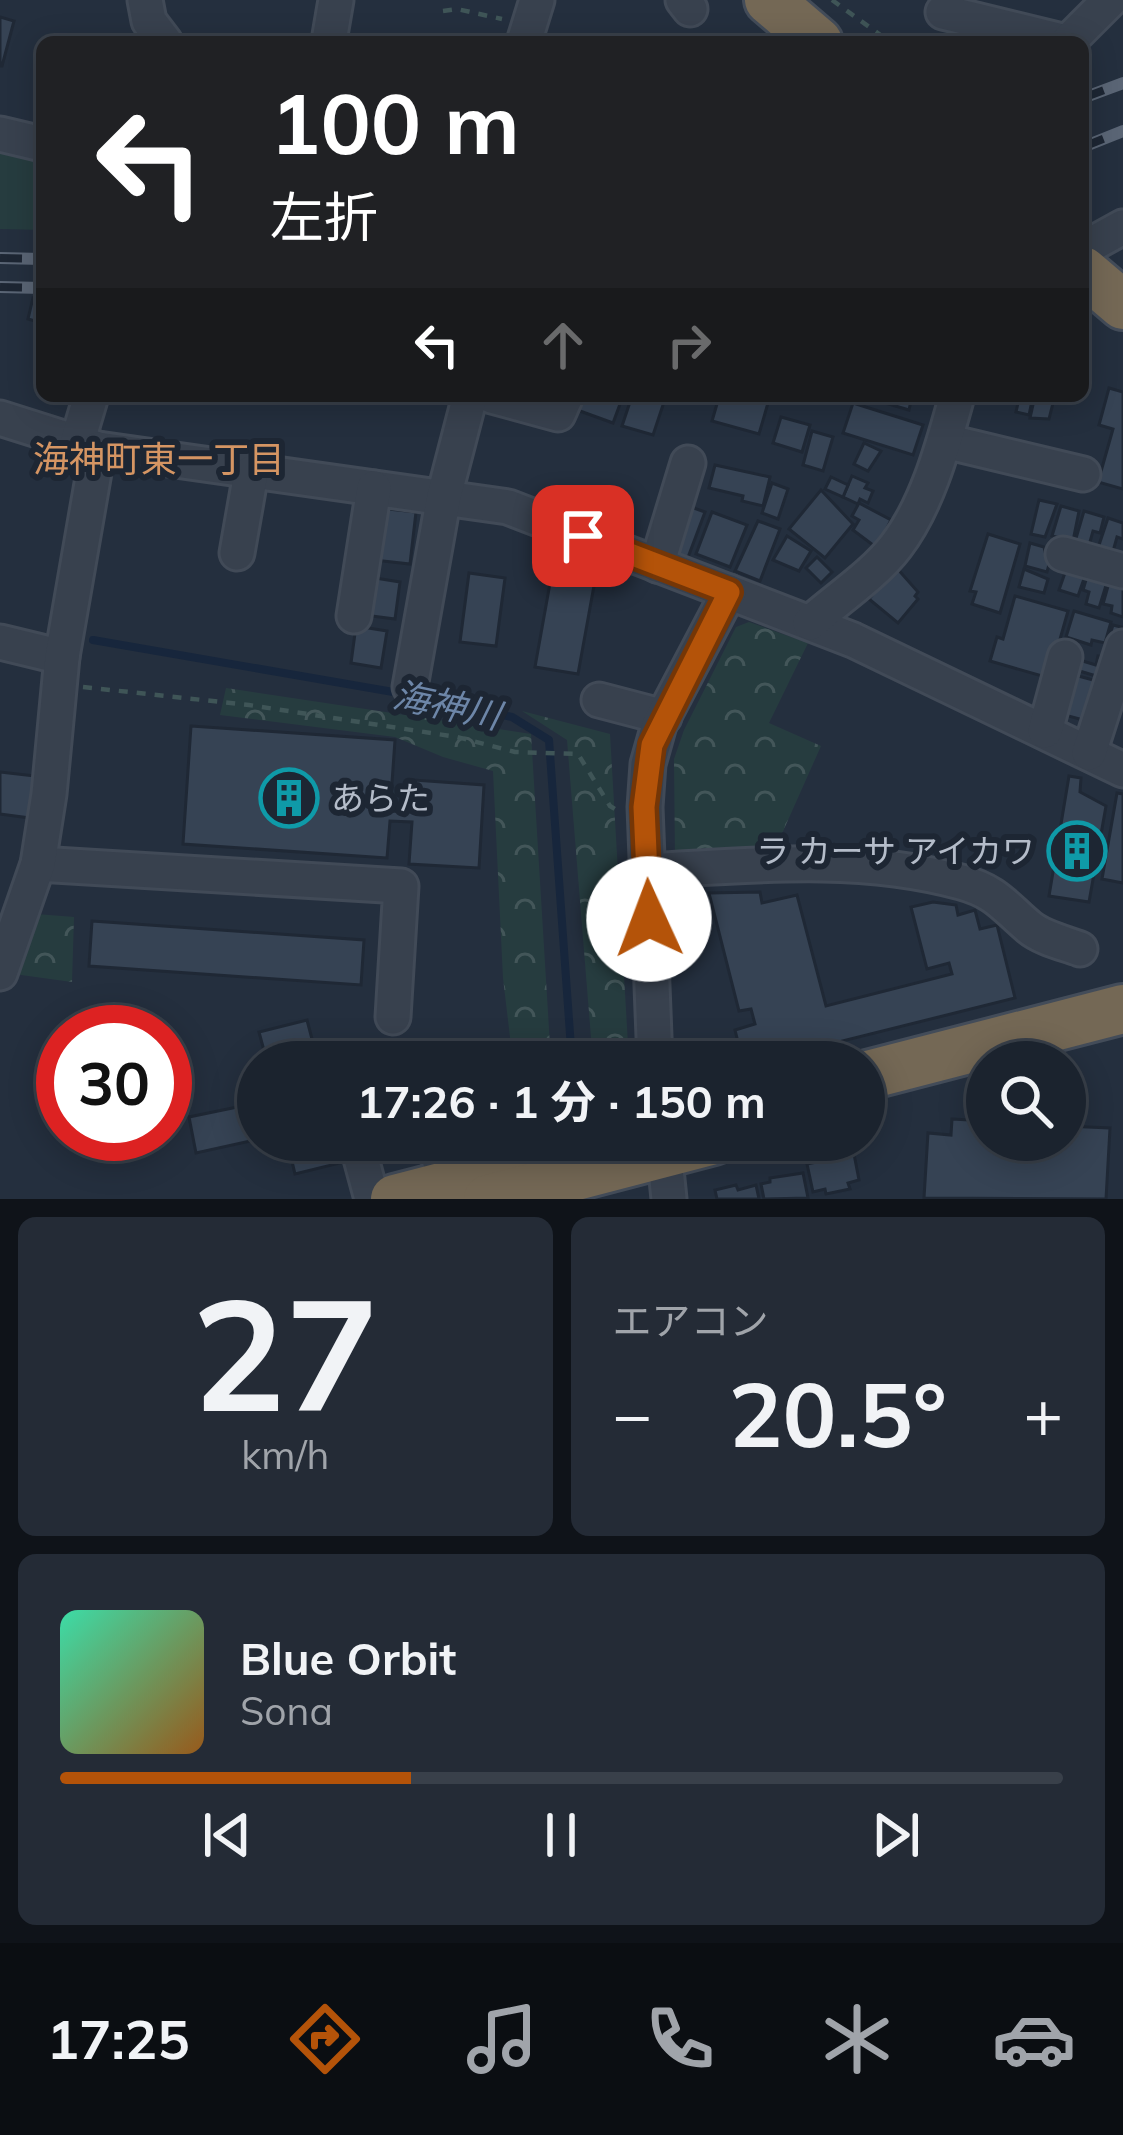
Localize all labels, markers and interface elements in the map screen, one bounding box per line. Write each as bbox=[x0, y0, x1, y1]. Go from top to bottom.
text: 100 m bbox=[270, 70, 520, 175]
icon: left bbox=[72, 84, 228, 240]
text: 左折 bbox=[270, 183, 378, 251]
icon: left bbox=[404, 312, 470, 378]
icon: ahead bbox=[530, 312, 596, 378]
icon: right bbox=[656, 312, 722, 378]
district label: 海神町東一丁目 bbox=[33, 436, 285, 481]
pin bbox=[532, 485, 634, 587]
icon: arrive bbox=[550, 503, 616, 569]
water label: 海神川 bbox=[390, 671, 509, 739]
building icon: あらた bbox=[258, 767, 320, 829]
place label: あらた bbox=[331, 777, 430, 818]
building icon: ラ カーサ アイカワ bbox=[1046, 820, 1108, 882]
place label: ラ カーサ アイカワ bbox=[756, 830, 1035, 871]
position arrow bbox=[586, 856, 712, 982]
speed limit sign: 30 bbox=[36, 1005, 192, 1161]
map controls bbox=[966, 1041, 1086, 1161]
button: search bbox=[966, 1041, 1086, 1161]
text: 17:26 · 1 分 · 150 m bbox=[356, 1073, 766, 1129]
text: 27 bbox=[192, 1254, 379, 1450]
text: エアコン bbox=[613, 1296, 769, 1345]
text: 20.5° bbox=[729, 1357, 947, 1470]
text: − bbox=[613, 1372, 652, 1455]
text: + bbox=[1023, 1372, 1063, 1455]
text: km/h bbox=[241, 1430, 329, 1479]
text: Blue Orbit bbox=[240, 1630, 456, 1686]
text: Sona bbox=[240, 1686, 333, 1735]
icon: previous bbox=[194, 1802, 260, 1868]
icon: pause bbox=[528, 1802, 594, 1868]
icon: next bbox=[863, 1802, 929, 1868]
icon: directions bbox=[283, 1997, 367, 2081]
icon: music bbox=[460, 1997, 544, 2081]
icon: phone bbox=[638, 1997, 722, 2081]
icon: climate bbox=[815, 1997, 899, 2081]
icon: car bbox=[992, 1997, 1076, 2081]
text: 17:25 bbox=[47, 2005, 190, 2073]

